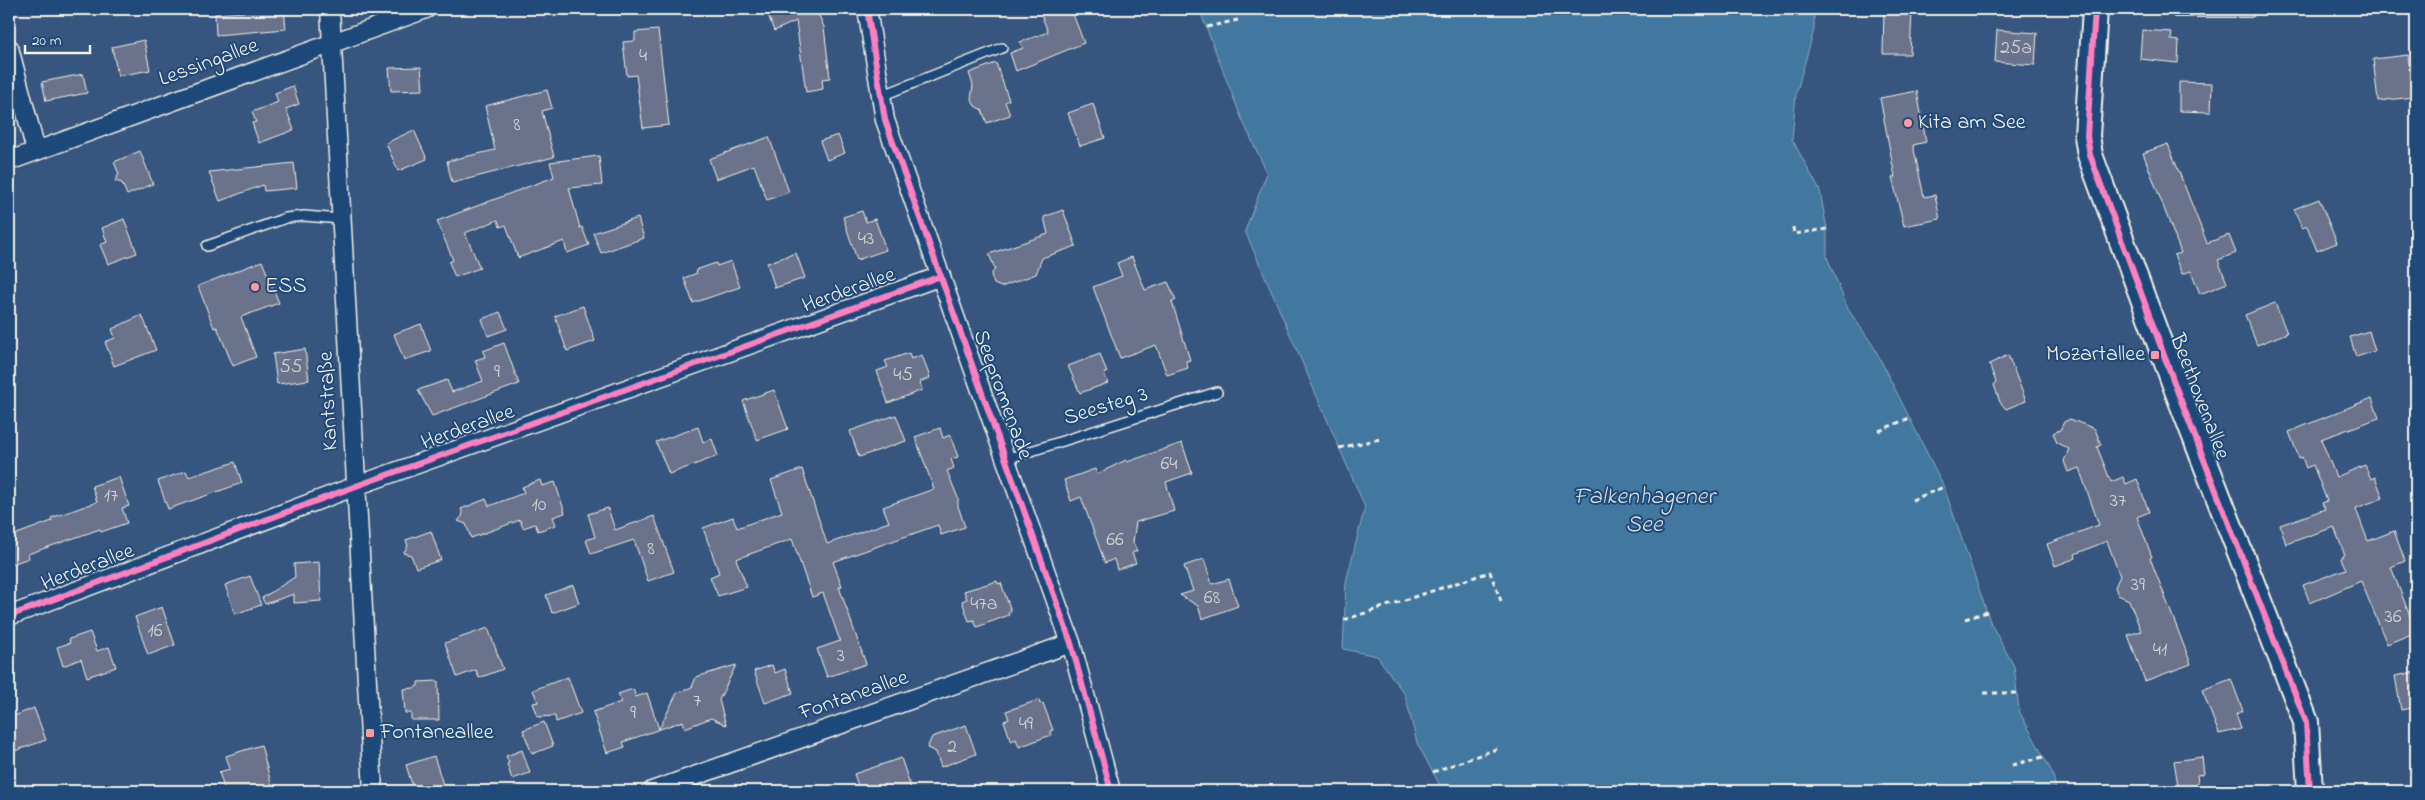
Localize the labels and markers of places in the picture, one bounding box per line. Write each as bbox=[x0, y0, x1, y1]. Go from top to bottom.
place label: Kita am See bbox=[1918, 107, 2026, 139]
marker: Kita am See bbox=[1902, 117, 1914, 129]
place label: ESS bbox=[265, 271, 307, 303]
marker: ESS bbox=[249, 281, 261, 293]
place label: Mozartallee bbox=[2046, 339, 2145, 371]
marker: Mozartallee bbox=[2149, 349, 2161, 361]
place label: Fontaneallee bbox=[379, 717, 494, 749]
marker: Fontaneallee bbox=[364, 727, 376, 739]

